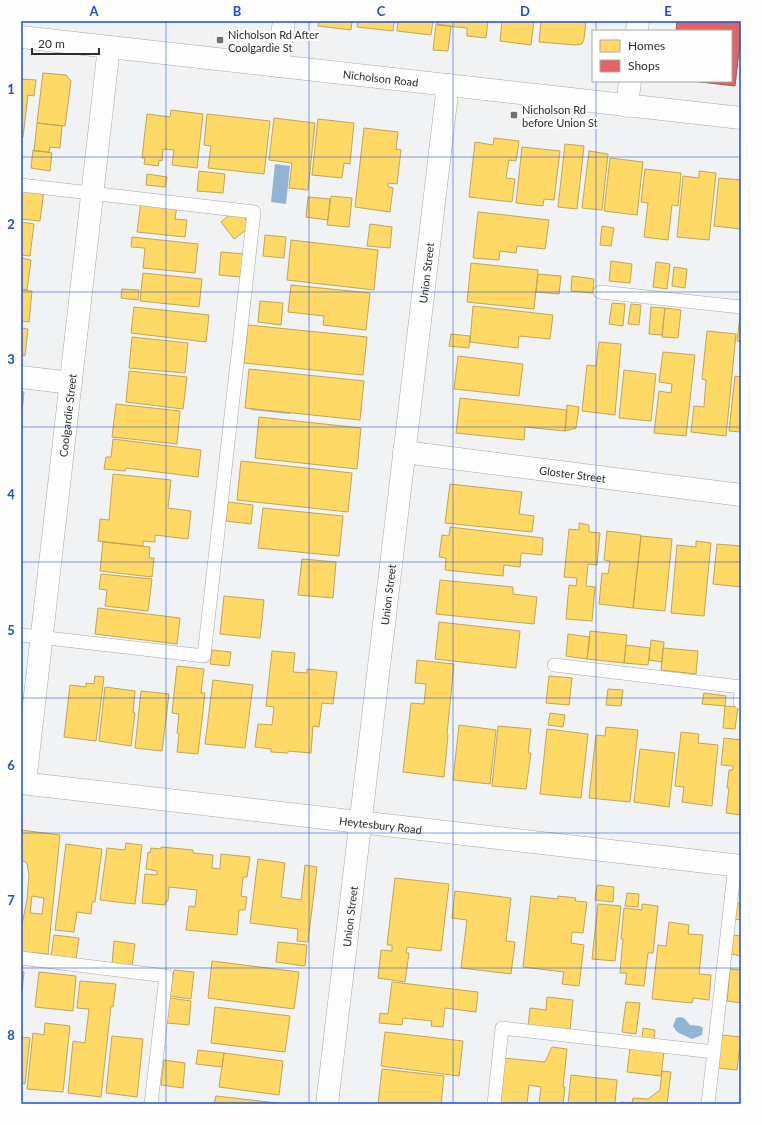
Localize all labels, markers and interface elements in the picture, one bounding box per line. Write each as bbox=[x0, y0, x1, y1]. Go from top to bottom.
text: A bbox=[88, 3, 99, 19]
text: B bbox=[233, 3, 242, 19]
text: C bbox=[377, 3, 386, 19]
text: D bbox=[520, 3, 530, 19]
text: E bbox=[664, 3, 672, 19]
place label: Nicholson Rd After Coolgardie St bbox=[228, 28, 319, 54]
scale bar bbox=[32, 30, 99, 56]
legend bbox=[592, 30, 732, 82]
marker: Nicholson Rd After Coolgardie St bbox=[215, 35, 225, 45]
text: 20 m bbox=[38, 36, 65, 51]
text: Homes bbox=[628, 38, 665, 53]
text: Shops bbox=[628, 58, 660, 73]
street label: Nicholson Road bbox=[342, 67, 419, 88]
text: 1 bbox=[7, 81, 15, 97]
place label: Nicholson Rd before Union St bbox=[522, 103, 598, 129]
marker: Nicholson Rd before Union St bbox=[509, 110, 519, 120]
text: 2 bbox=[7, 216, 15, 232]
street label: Union Street bbox=[416, 242, 436, 304]
text: 3 bbox=[7, 351, 15, 367]
street label: Coolgardie Street bbox=[56, 373, 78, 458]
street label: Gloster Street bbox=[539, 463, 607, 484]
text: 4 bbox=[7, 486, 15, 502]
street label: Union Street bbox=[377, 564, 398, 626]
text: 5 bbox=[7, 622, 15, 638]
text: 6 bbox=[7, 757, 15, 773]
street label: Heytesbury Road bbox=[339, 813, 423, 836]
street label: Union Street bbox=[339, 885, 359, 947]
text: 7 bbox=[7, 892, 15, 908]
text: 8 bbox=[7, 1027, 15, 1043]

